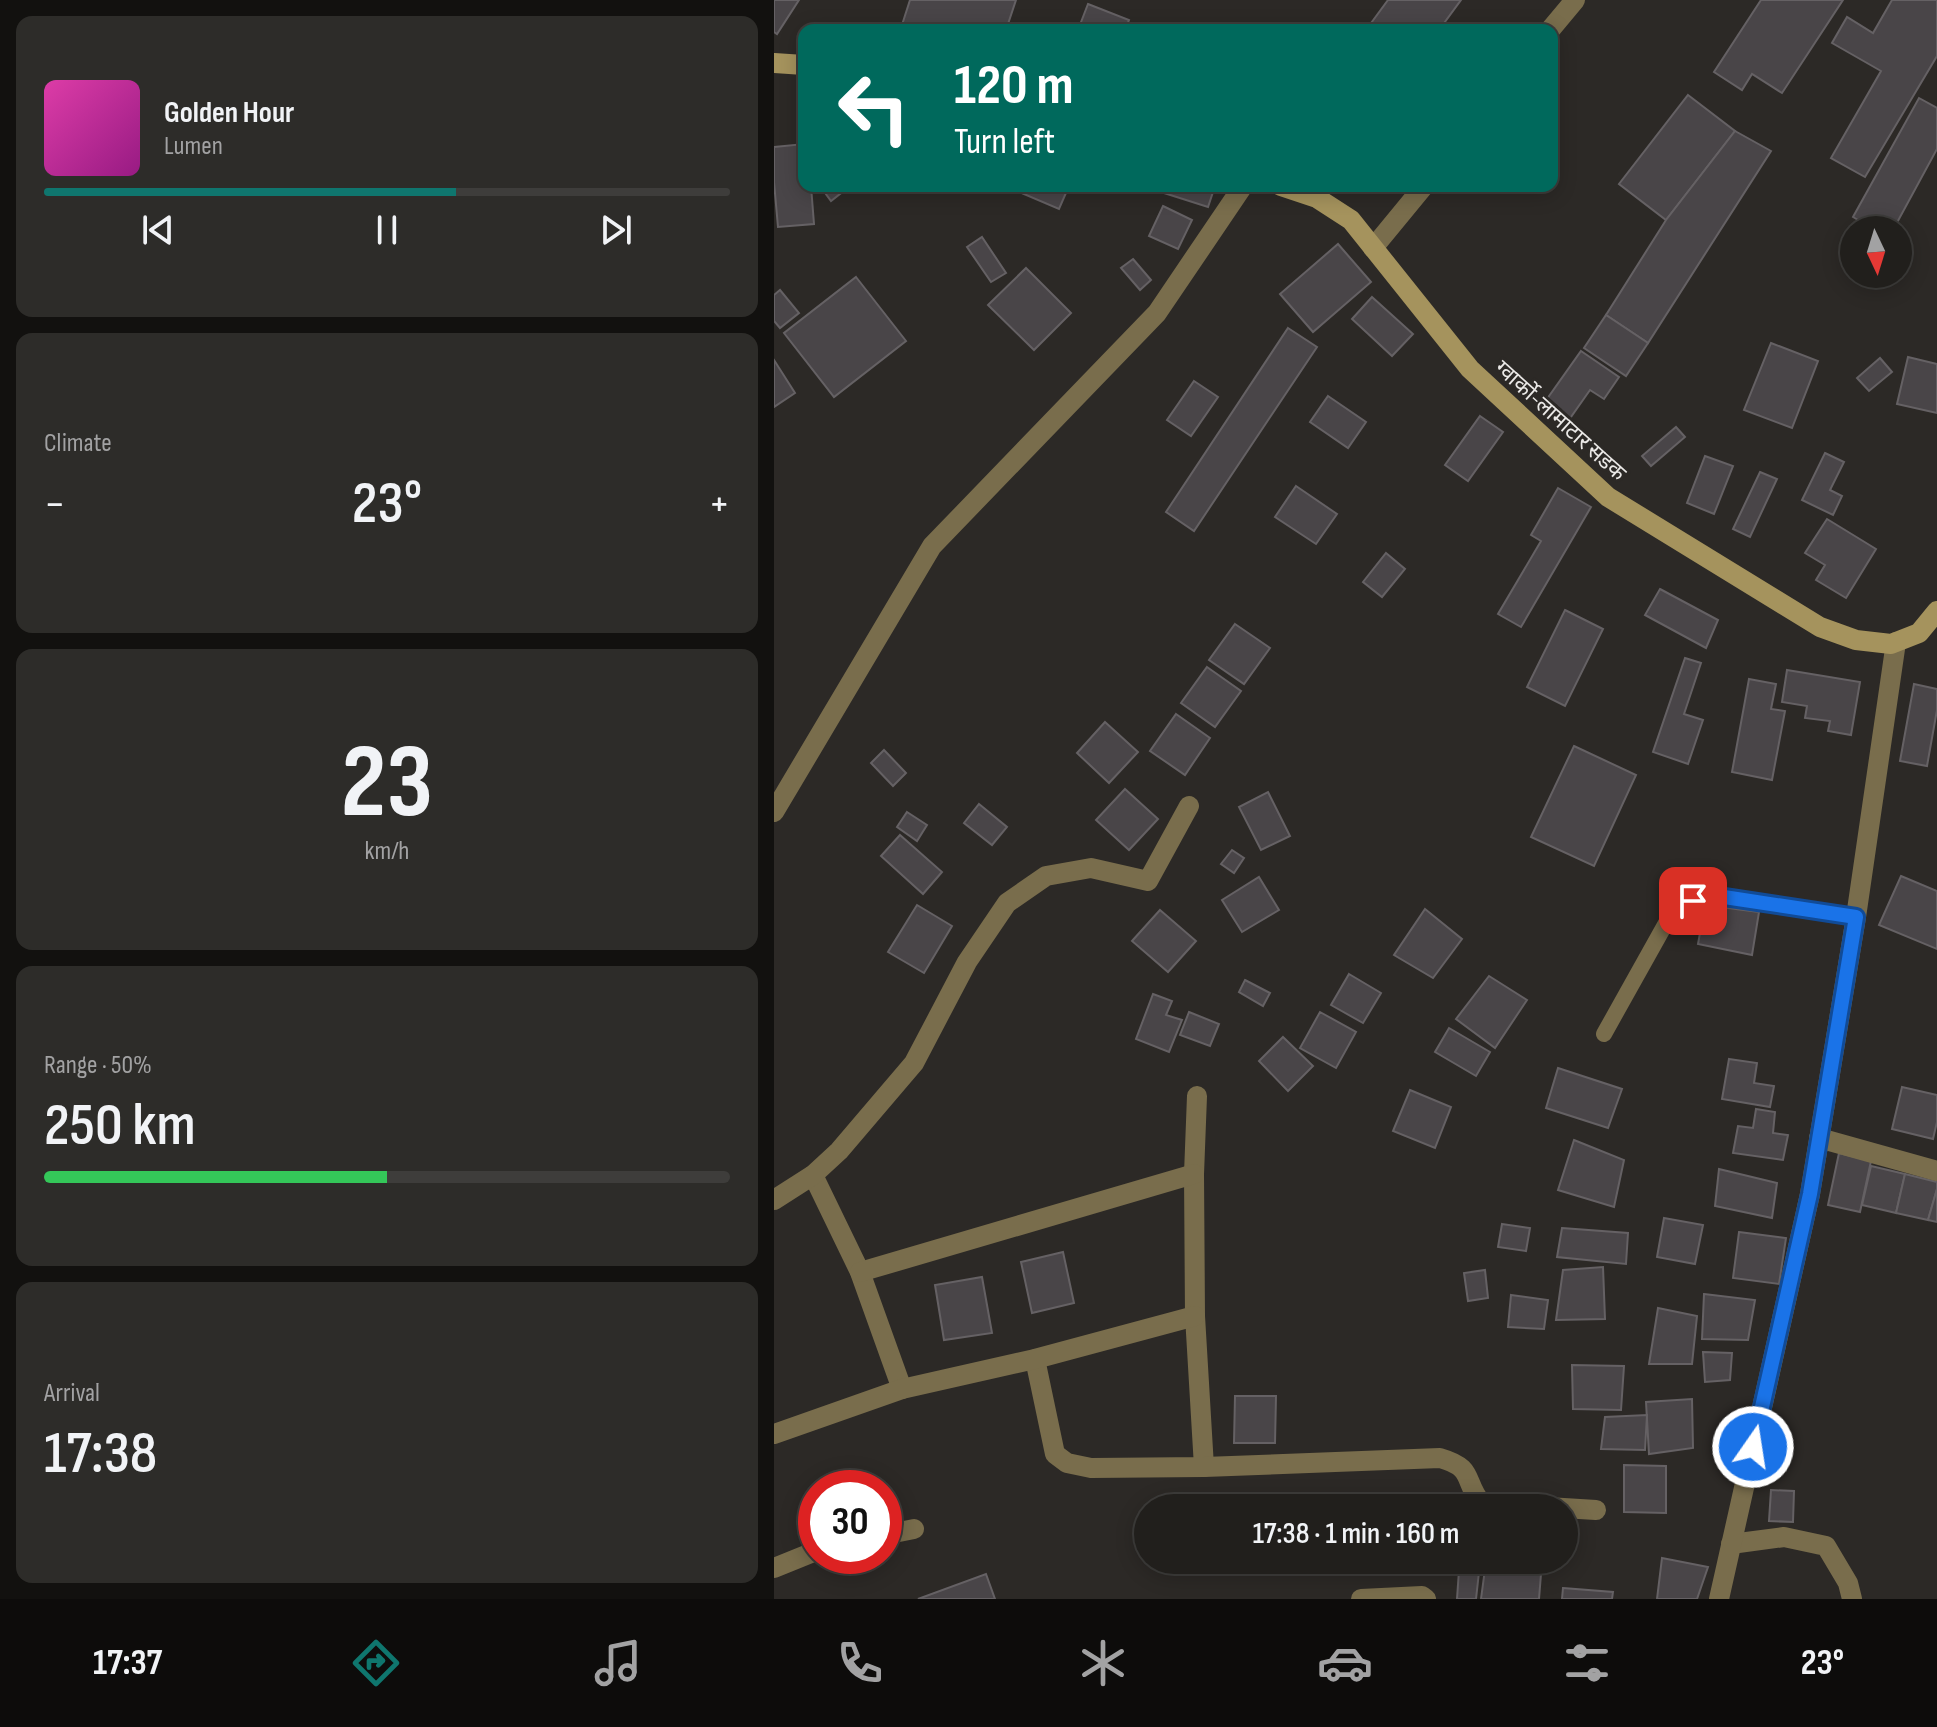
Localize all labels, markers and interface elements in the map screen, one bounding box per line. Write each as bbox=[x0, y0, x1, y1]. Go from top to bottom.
text: 120 m bbox=[954, 53, 1074, 120]
icon: left bbox=[822, 56, 926, 160]
text: Golden Hour bbox=[164, 95, 294, 131]
text: Turn left bbox=[954, 121, 1055, 164]
text: Lumen bbox=[164, 131, 223, 162]
icon: previous bbox=[136, 208, 180, 252]
icon: pause bbox=[365, 208, 409, 252]
icon: next bbox=[594, 208, 638, 252]
north arrow bbox=[1840, 216, 1912, 288]
map controls bbox=[1840, 216, 1912, 288]
street label: ग्वार्को-लामाटार सडक bbox=[1489, 355, 1632, 488]
text: Climate bbox=[44, 428, 112, 459]
text: 23° bbox=[352, 468, 422, 540]
text: − bbox=[44, 478, 66, 531]
text: + bbox=[708, 478, 730, 531]
text: 23 bbox=[341, 721, 433, 846]
text: km/h bbox=[365, 836, 409, 867]
pin bbox=[1659, 867, 1727, 935]
icon: arrive bbox=[1671, 879, 1715, 923]
text: Range · 50% bbox=[44, 1050, 152, 1081]
text: 250 km bbox=[44, 1090, 196, 1162]
text: Arrival bbox=[44, 1378, 100, 1409]
position arrow bbox=[1711, 1405, 1795, 1489]
text: 17:38 bbox=[44, 1418, 157, 1490]
speed limit sign: 30 bbox=[798, 1470, 902, 1574]
text: 17:38 · 1 min · 160 m bbox=[1253, 1516, 1459, 1552]
icon: directions bbox=[348, 1635, 404, 1691]
icon: music bbox=[590, 1635, 646, 1691]
icon: phone bbox=[832, 1635, 888, 1691]
icon: climate bbox=[1075, 1635, 1131, 1691]
icon: car bbox=[1317, 1635, 1373, 1691]
icon: filters bbox=[1559, 1635, 1615, 1691]
text: 17:37 bbox=[93, 1642, 162, 1685]
text: 23° bbox=[1801, 1642, 1844, 1685]

